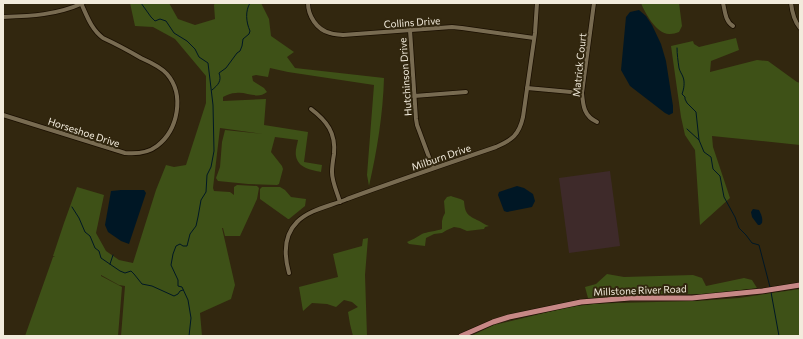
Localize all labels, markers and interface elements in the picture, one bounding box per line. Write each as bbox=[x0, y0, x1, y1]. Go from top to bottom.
street label: Collins Drive bbox=[383, 14, 441, 30]
street label: Matrick Court bbox=[570, 32, 588, 98]
street label: Hutchinson Drive bbox=[396, 37, 414, 117]
street label: Horseshoe Drive bbox=[47, 115, 121, 149]
street label: Milburn Drive bbox=[410, 141, 472, 173]
street label: Millstone River Road bbox=[593, 282, 687, 298]

